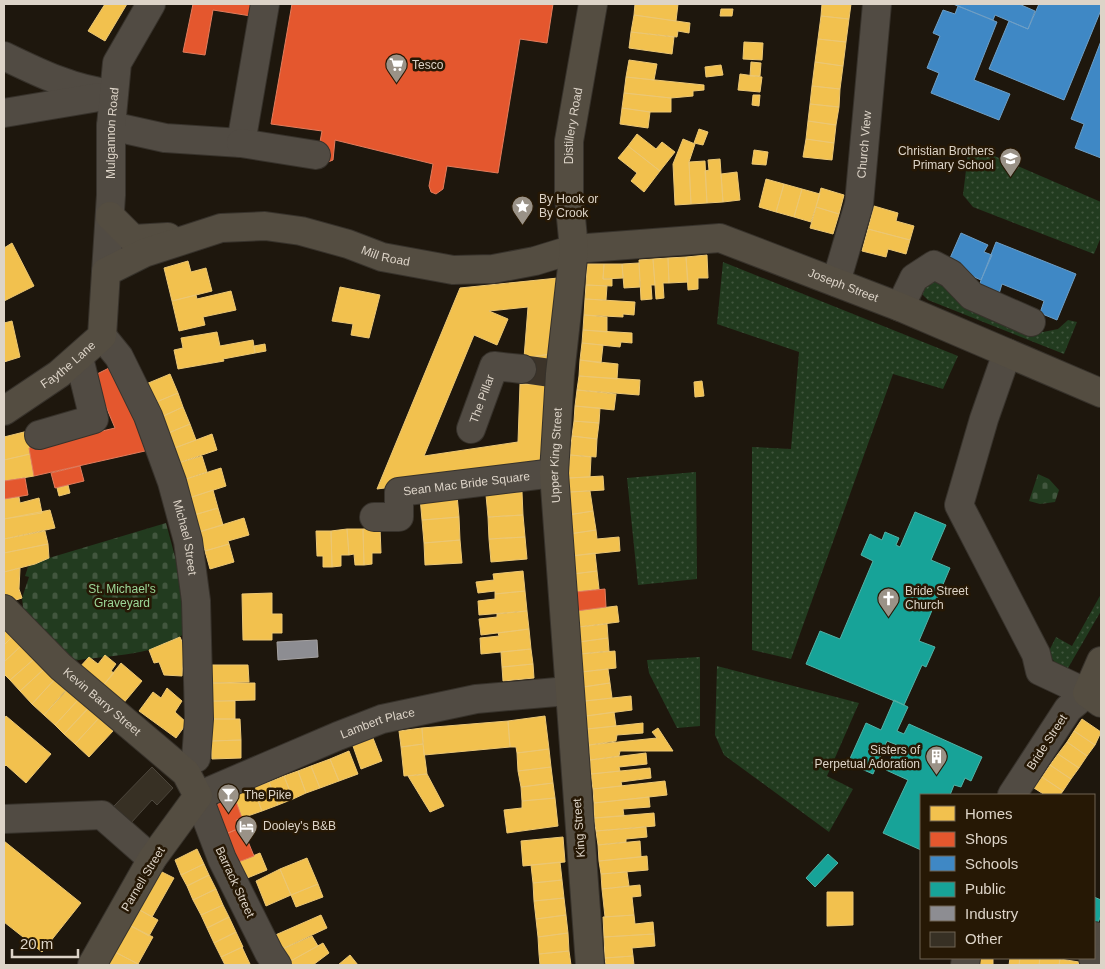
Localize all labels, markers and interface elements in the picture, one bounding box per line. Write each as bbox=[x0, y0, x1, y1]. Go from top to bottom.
supermarket icon: Tesco bbox=[384, 53, 408, 84]
place label: Tesco bbox=[412, 58, 444, 72]
street label: Distillery Road bbox=[562, 86, 585, 164]
street label: Mulgannon Road bbox=[104, 87, 122, 179]
street label: Church View bbox=[854, 110, 874, 179]
place label: Christian Brothers Primary School bbox=[898, 144, 994, 172]
school or university icon: Christian Brothers Primary School bbox=[998, 146, 1022, 177]
place label: By Hook or By Crook bbox=[539, 192, 598, 220]
place icon: By Hook or By Crook bbox=[511, 194, 535, 225]
street label: Mill Road bbox=[359, 243, 411, 269]
street label: Joseph Street bbox=[806, 265, 881, 305]
street label: Faythe Lane bbox=[38, 338, 98, 391]
street label: The Pillar bbox=[467, 373, 497, 425]
street label: Upper King Street bbox=[547, 407, 565, 504]
street label: Sean Mac Bride Square bbox=[402, 469, 531, 498]
street label: Michael Street bbox=[170, 498, 200, 577]
park label: St. Michael's Graveyard bbox=[88, 582, 156, 610]
place label: Bride Street Church bbox=[905, 584, 969, 612]
church icon: Bride Street Church bbox=[877, 586, 901, 617]
street label: Kevin Barry Street bbox=[60, 665, 144, 739]
street label: Lambert Place bbox=[338, 705, 416, 741]
street label: Bride Street bbox=[1024, 711, 1070, 772]
place label: Sisters of Perpetual Adoration bbox=[815, 743, 921, 771]
building icon: Sisters of Perpetual Adoration bbox=[924, 745, 948, 776]
bar icon: The Pike bbox=[216, 783, 240, 814]
place label: The Pike bbox=[244, 788, 292, 802]
legend bbox=[920, 794, 1095, 959]
street label: King Street bbox=[570, 797, 588, 858]
text: Homes bbox=[965, 805, 1013, 822]
hotel icon: Dooley's B&B bbox=[235, 814, 259, 845]
place label: Dooley's B&B bbox=[263, 819, 336, 833]
text: Shops bbox=[965, 830, 1008, 847]
street label: Parnell Street bbox=[118, 844, 168, 914]
street label: Barrack Street bbox=[212, 844, 258, 920]
text: Schools bbox=[965, 855, 1018, 872]
text: Public bbox=[965, 880, 1006, 897]
text: Industry bbox=[965, 905, 1019, 922]
scale bar bbox=[12, 926, 79, 958]
text: Other bbox=[965, 930, 1003, 947]
text: 20 m bbox=[20, 935, 53, 952]

